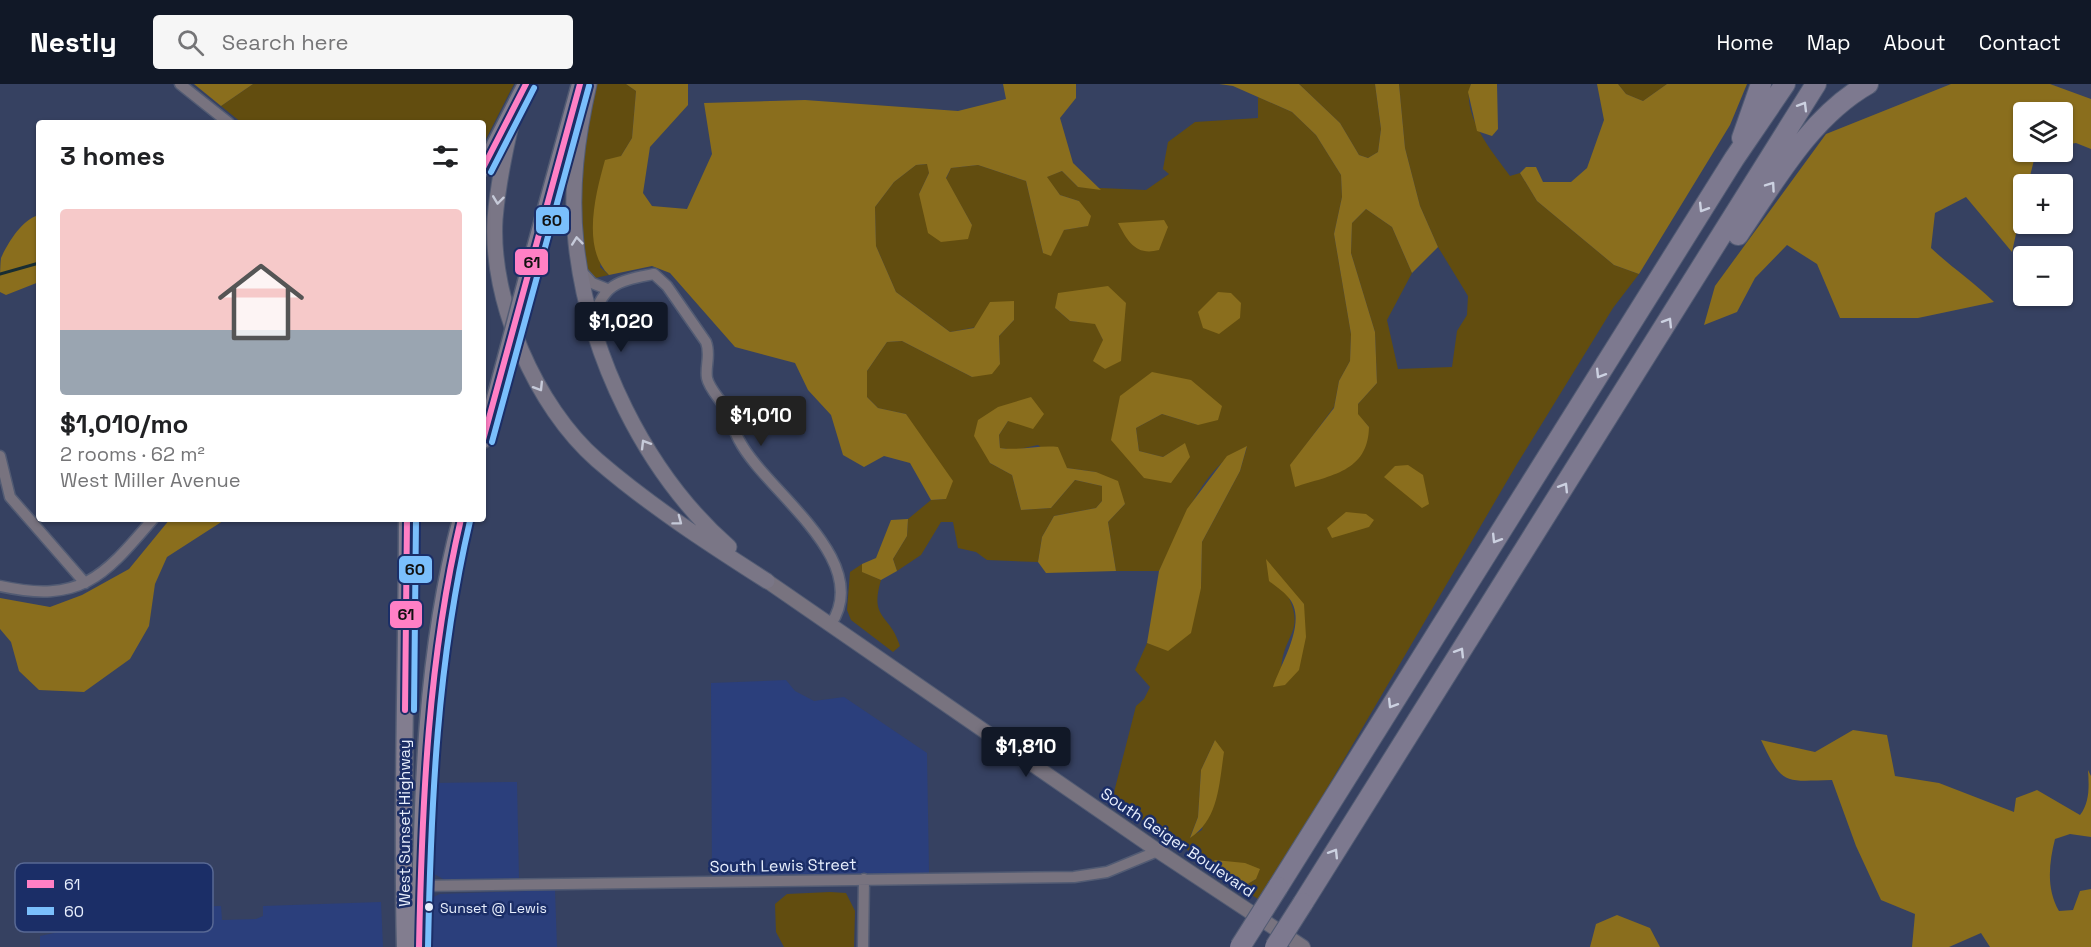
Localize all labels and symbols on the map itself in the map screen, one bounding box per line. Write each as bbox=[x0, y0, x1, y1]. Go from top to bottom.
one-way arrow bbox=[1796, 101, 1807, 112]
one-way arrow bbox=[1764, 182, 1775, 193]
one-way arrow bbox=[492, 195, 505, 204]
one-way arrow bbox=[1700, 202, 1711, 213]
line badge: 60 bbox=[535, 206, 570, 235]
text: 60 bbox=[542, 210, 562, 231]
one-way arrow bbox=[571, 236, 584, 246]
line badge: 61 bbox=[514, 248, 549, 276]
text: 61 bbox=[523, 252, 541, 273]
pin: $1,020 bbox=[572, 302, 670, 353]
one-way arrow bbox=[1660, 318, 1672, 328]
one-way arrow bbox=[1595, 368, 1607, 378]
one-way arrow bbox=[532, 380, 543, 391]
pin: $1,010 bbox=[712, 396, 810, 447]
one-way arrow bbox=[640, 440, 652, 450]
one-way arrow bbox=[1557, 483, 1568, 494]
one-way arrow bbox=[671, 514, 682, 525]
one-way arrow bbox=[1492, 532, 1503, 543]
line badge: 60 bbox=[398, 555, 433, 584]
text: 60 bbox=[405, 559, 425, 580]
line badge: 61 bbox=[389, 600, 423, 629]
text: 61 bbox=[397, 604, 415, 625]
one-way arrow bbox=[1453, 648, 1464, 659]
one-way arrow bbox=[1388, 698, 1400, 708]
pin: $1,810 bbox=[977, 727, 1075, 778]
street label: West Sunset Highway bbox=[394, 739, 415, 907]
street label: South Geiger Boulevard bbox=[1097, 783, 1259, 902]
one-way arrow bbox=[1327, 849, 1339, 859]
street label: South Lewis Street bbox=[709, 854, 857, 877]
legend bbox=[15, 863, 213, 932]
text: 61 bbox=[64, 874, 80, 895]
place label: Sunset @ Lewis bbox=[440, 899, 547, 917]
text: 60 bbox=[64, 901, 84, 922]
marker: Sunset @ Lewis bbox=[423, 901, 435, 913]

